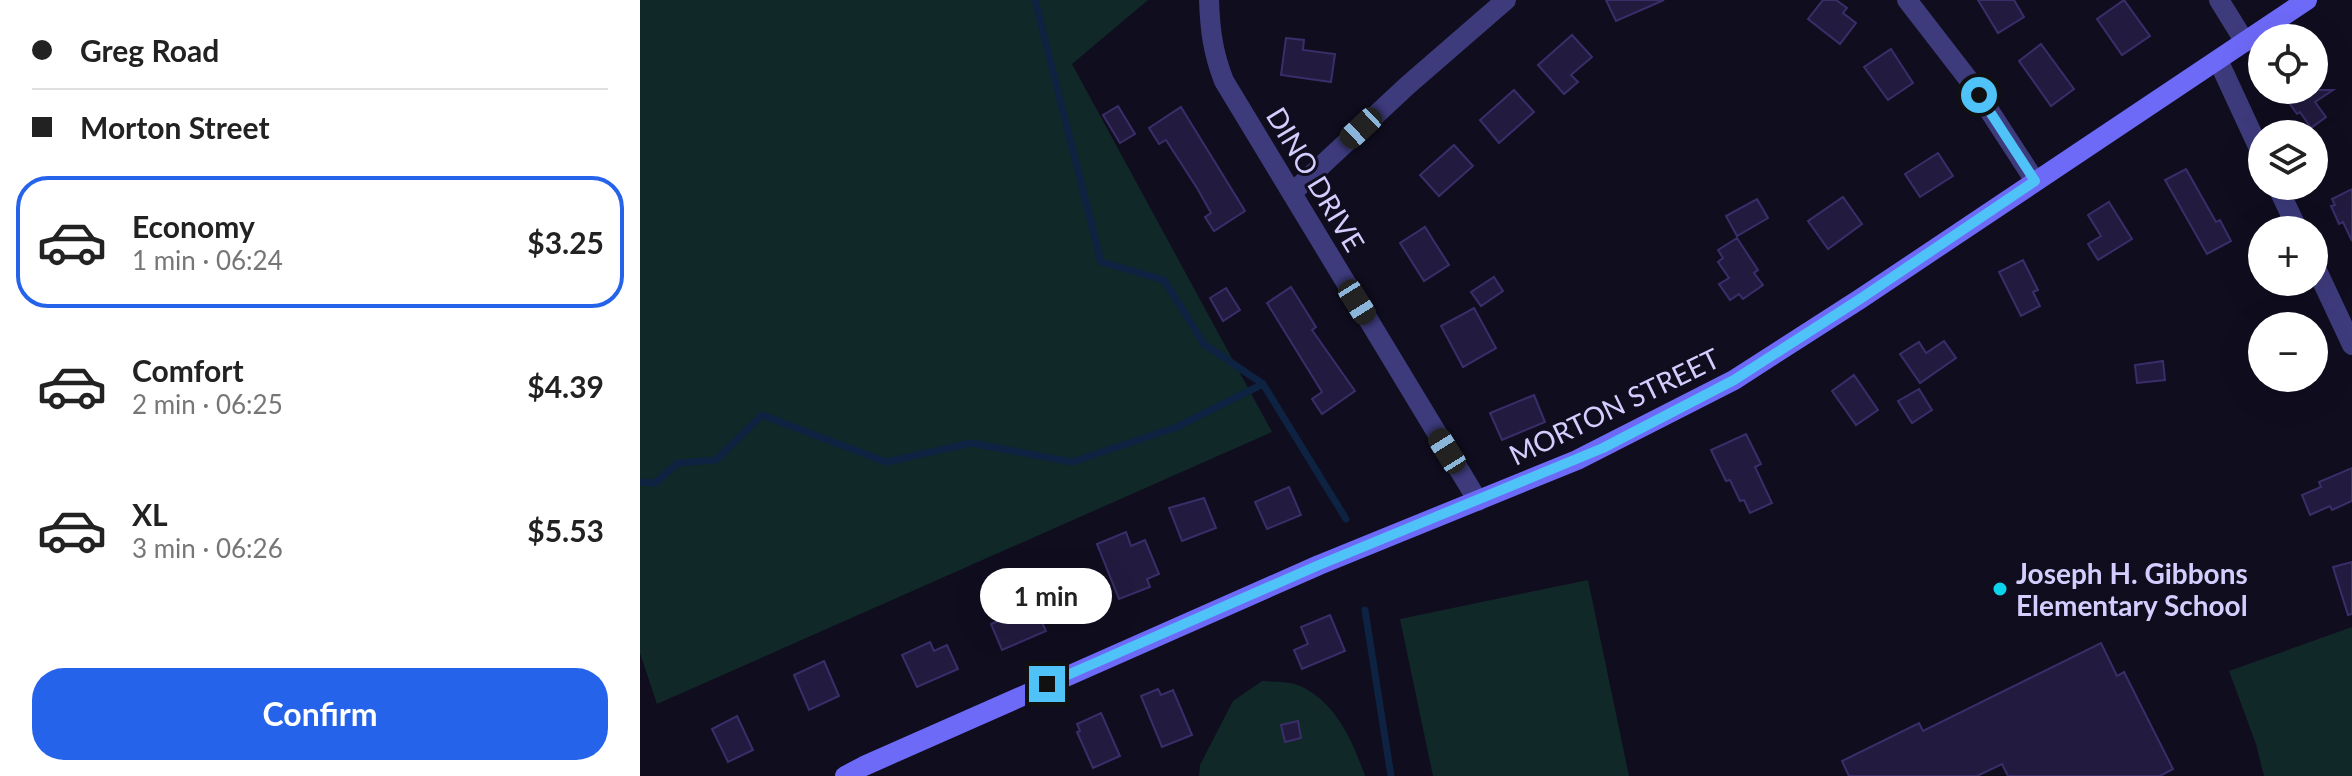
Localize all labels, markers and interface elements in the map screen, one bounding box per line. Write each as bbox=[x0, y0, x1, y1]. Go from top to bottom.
map controls bbox=[2248, 24, 2328, 392]
button: locate bbox=[2248, 24, 2328, 104]
text: Greg Road bbox=[80, 32, 219, 68]
route start bbox=[1961, 77, 1997, 113]
street label: DINO DRIVE bbox=[1260, 101, 1372, 257]
car bbox=[1335, 103, 1387, 153]
text: Morton Street bbox=[80, 109, 270, 145]
button: layers bbox=[2248, 120, 2328, 200]
icon: car bbox=[36, 206, 108, 278]
text: Economy bbox=[132, 208, 255, 244]
button: + bbox=[2248, 216, 2328, 296]
text: $3.25 bbox=[527, 224, 604, 260]
text: 1 min · 06:24 bbox=[132, 244, 283, 276]
car bbox=[1334, 275, 1380, 329]
button: − bbox=[2248, 312, 2328, 392]
street label: MORTON STREET bbox=[1503, 340, 1725, 472]
icon: car bbox=[36, 350, 108, 422]
text: Comfort bbox=[132, 352, 244, 388]
text: $4.39 bbox=[527, 368, 604, 404]
text: 2 min · 06:25 bbox=[132, 388, 283, 420]
car bbox=[1424, 424, 1470, 478]
icon: car bbox=[36, 494, 108, 566]
text: XL bbox=[132, 496, 168, 532]
text: $5.53 bbox=[527, 512, 604, 548]
text: 3 min · 06:26 bbox=[132, 532, 283, 564]
place label: Joseph H. Gibbons Elementary School bbox=[2016, 556, 2248, 622]
callout: 1 min bbox=[981, 568, 1113, 624]
text: 1 min bbox=[1014, 580, 1078, 612]
marker: Joseph H. Gibbons Elementary School bbox=[1991, 580, 2009, 598]
route end bbox=[1029, 666, 1065, 702]
button: Confirm bbox=[32, 668, 608, 760]

